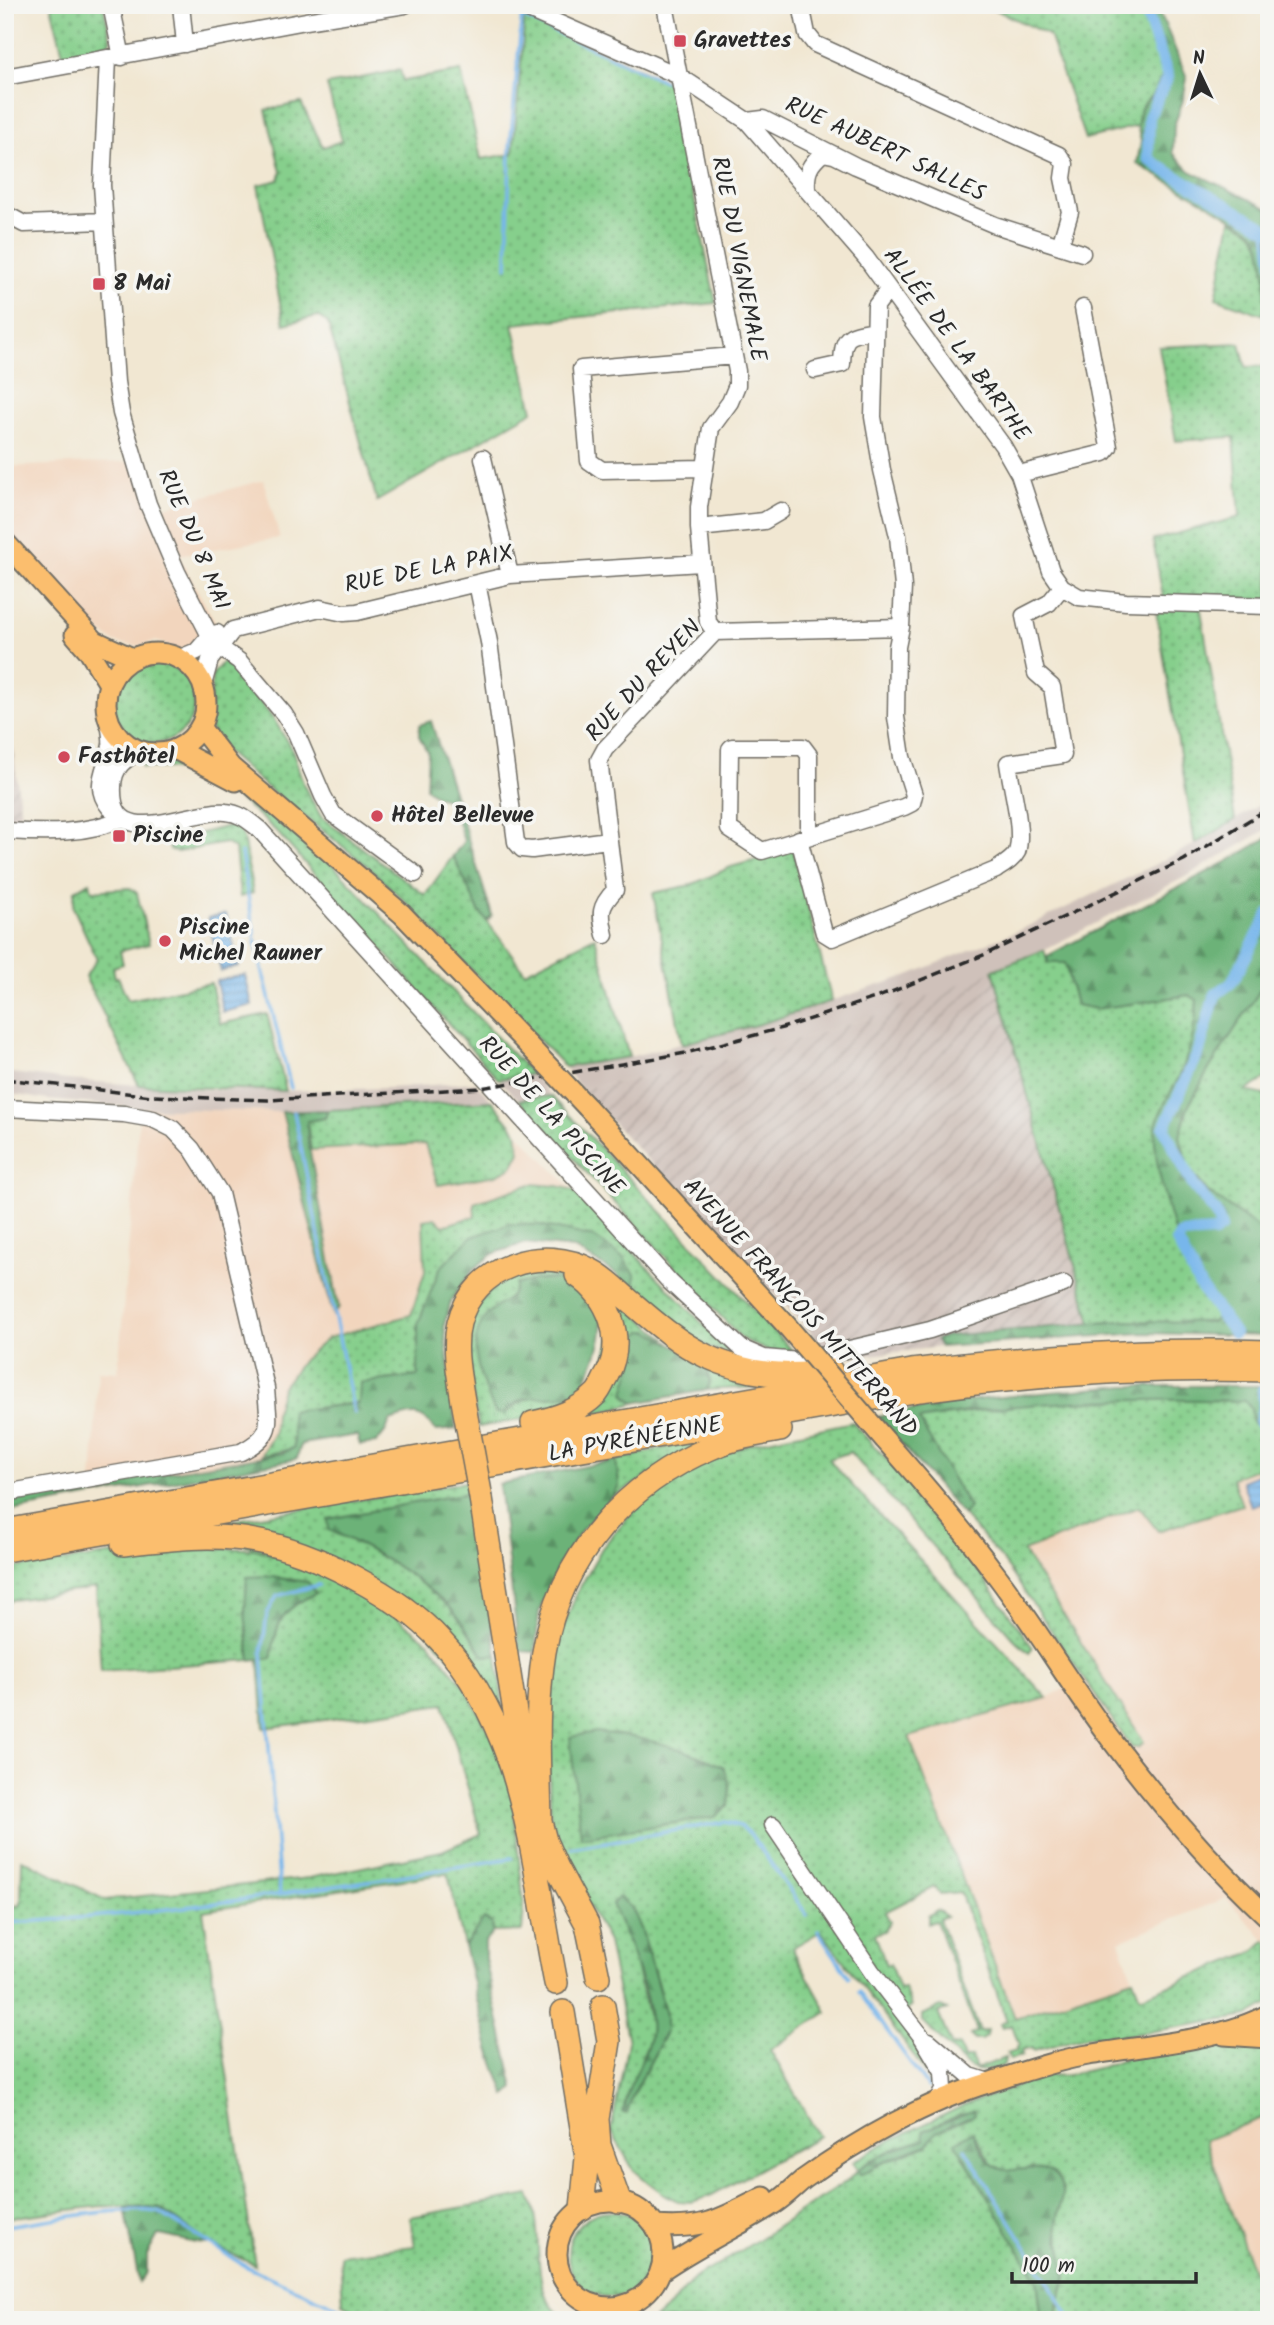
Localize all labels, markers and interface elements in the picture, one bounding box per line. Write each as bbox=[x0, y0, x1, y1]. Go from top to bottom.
place label: Gravettes bbox=[694, 23, 792, 59]
marker: Gravettes bbox=[672, 33, 688, 49]
north arrow bbox=[1166, 38, 1236, 108]
text: N bbox=[1192, 44, 1206, 74]
street label: RUE AUBERT SALLES bbox=[779, 88, 991, 212]
street label: RUE DU VIGNEMALE bbox=[700, 153, 776, 365]
street label: ALLÉE DE LA BARTHE bbox=[873, 241, 1039, 450]
place label: 8 Mai bbox=[113, 266, 172, 302]
marker: 8 Mai bbox=[91, 276, 107, 292]
street label: RUE DU 8 MAI bbox=[147, 464, 239, 616]
street label: RUE DE LA PAIX bbox=[342, 536, 517, 604]
street label: RUE DU REYEN bbox=[577, 611, 711, 751]
place label: Fasthôtel bbox=[78, 739, 175, 775]
marker: Fasthôtel bbox=[56, 749, 72, 765]
place label: Hôtel Bellevue bbox=[391, 798, 534, 834]
marker: Hôtel Bellevue bbox=[369, 808, 385, 824]
place label: Piscine bbox=[133, 818, 204, 854]
marker: Piscine bbox=[111, 828, 127, 844]
place label: Piscine Michel Rauner bbox=[179, 910, 323, 972]
marker: Piscine Michel Rauner bbox=[157, 933, 173, 949]
street label: RUE DE LA PISCINE bbox=[469, 1028, 633, 1205]
street label: AVENUE FRANÇOIS MITTERRAND bbox=[674, 1170, 927, 1446]
street label: LA PYRÉNÉENNE bbox=[545, 1407, 725, 1473]
scale bar bbox=[1012, 2241, 1195, 2285]
text: 100 m bbox=[1022, 2250, 1075, 2283]

